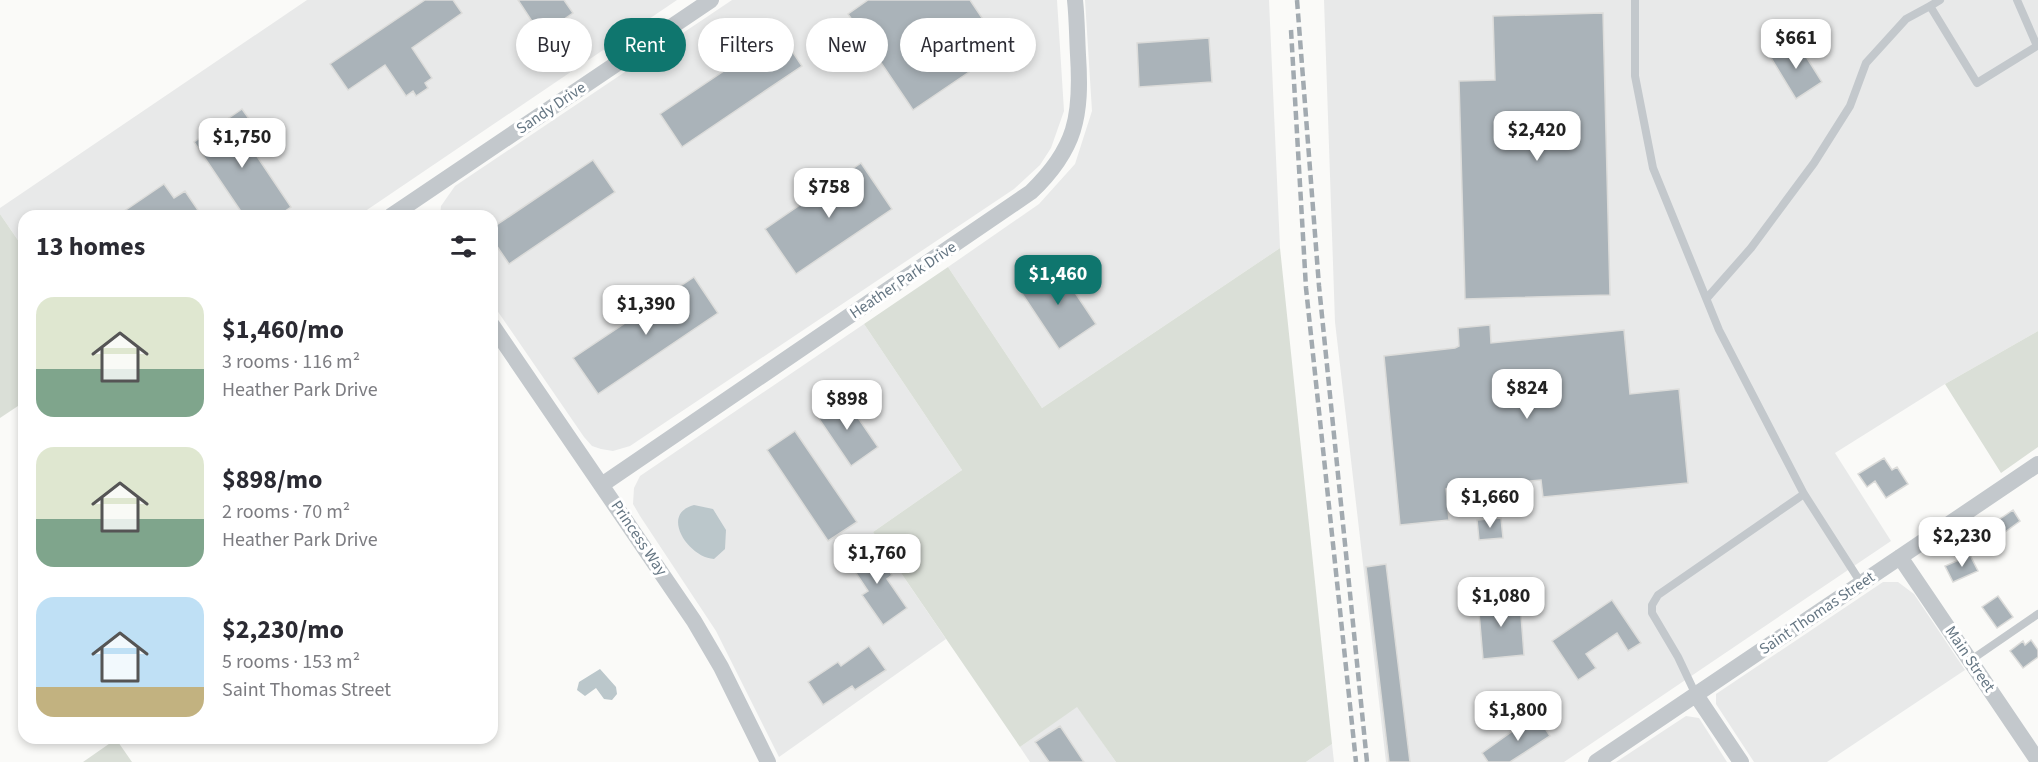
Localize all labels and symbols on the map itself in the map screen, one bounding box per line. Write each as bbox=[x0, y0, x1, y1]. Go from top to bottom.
pin: $661 bbox=[1760, 19, 1832, 70]
street label: Sandy Drive bbox=[512, 77, 590, 139]
pin: $2,420 bbox=[1488, 111, 1586, 162]
pin: $1,750 bbox=[193, 118, 291, 169]
pin: $758 bbox=[793, 168, 865, 219]
street label: Heather Park Drive bbox=[845, 236, 961, 324]
pin: $1,460 bbox=[1009, 255, 1107, 306]
pin: $1,390 bbox=[597, 285, 695, 336]
pin: $824 bbox=[1491, 369, 1563, 420]
pin: $898 bbox=[811, 380, 883, 431]
pin: $1,660 bbox=[1441, 478, 1539, 529]
street label: Princess Way bbox=[606, 496, 673, 581]
pin: $2,230 bbox=[1913, 517, 2011, 568]
pin: $1,760 bbox=[828, 534, 926, 585]
street label: Saint Thomas Street bbox=[1755, 566, 1880, 660]
pin: $1,080 bbox=[1452, 577, 1550, 628]
street label: Main Street bbox=[1940, 621, 2001, 697]
pin: $1,800 bbox=[1469, 691, 1567, 742]

